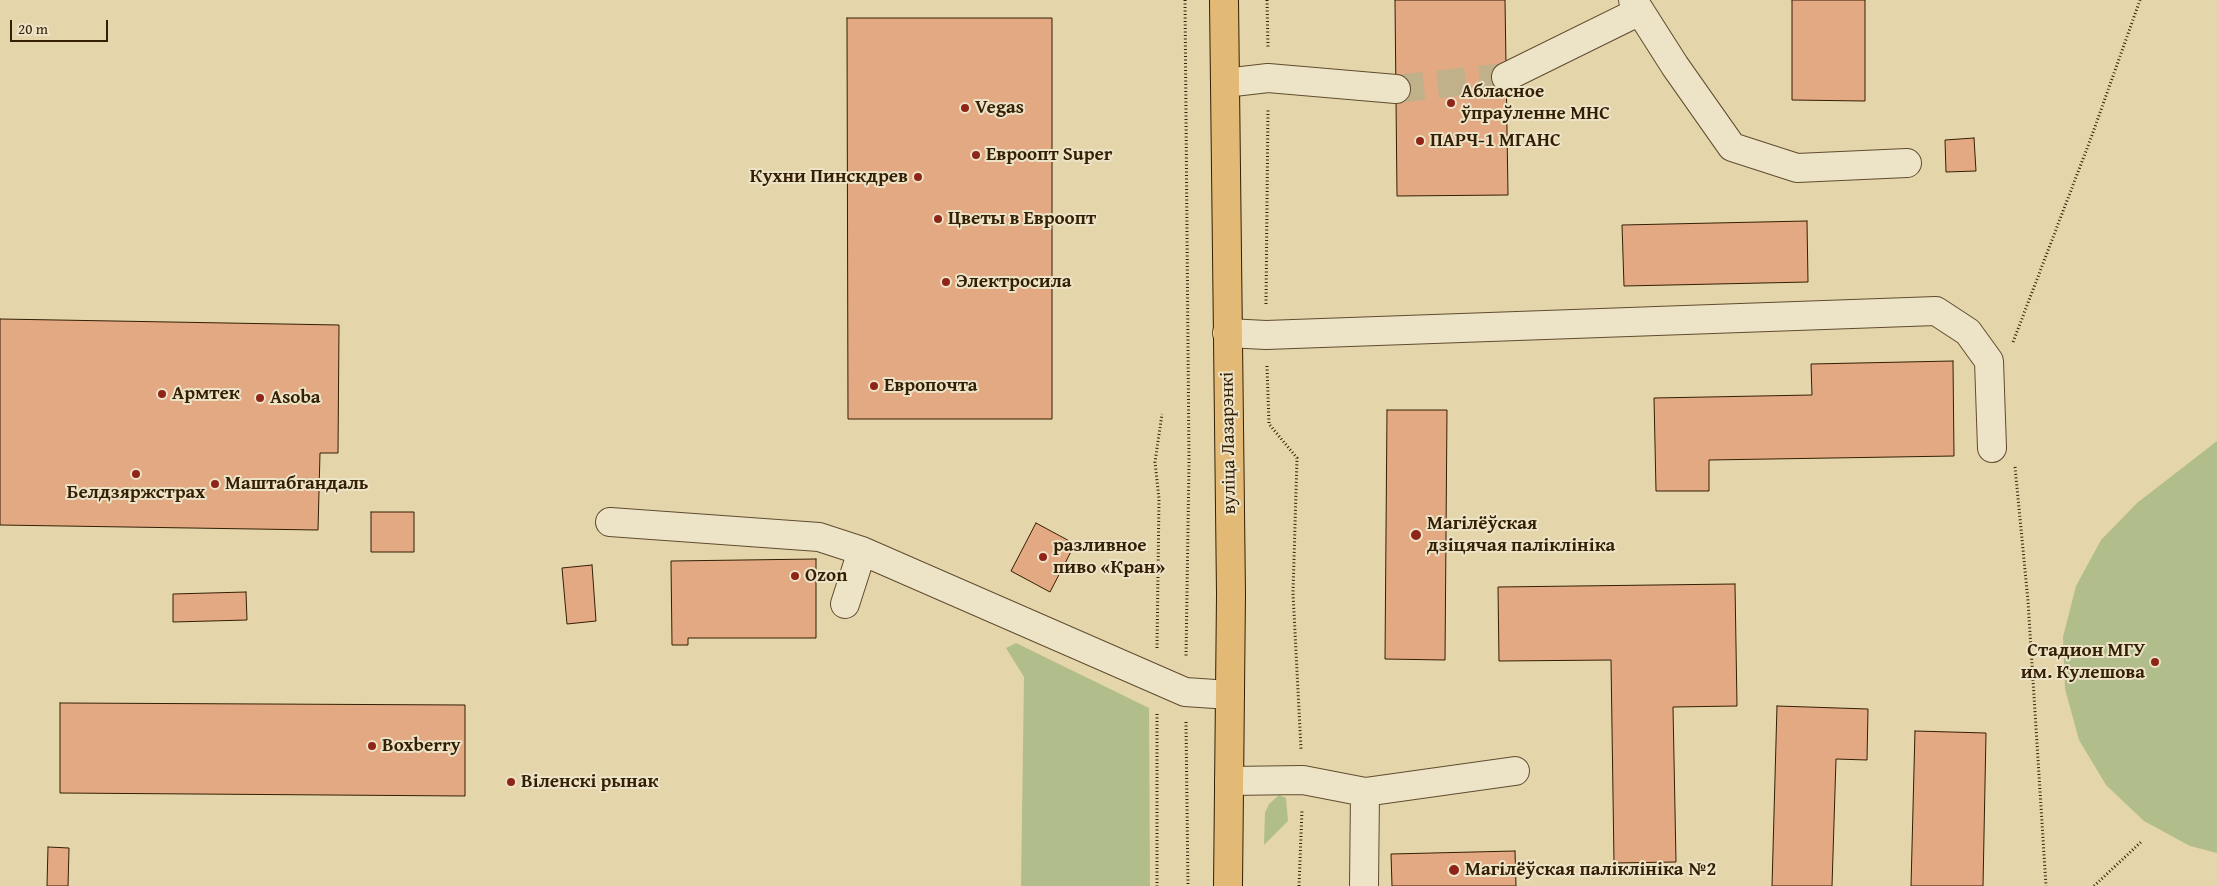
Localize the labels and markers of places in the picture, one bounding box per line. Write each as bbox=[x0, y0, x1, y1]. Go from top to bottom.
place label: Абласное ўпраўленне МНС bbox=[1461, 81, 1610, 125]
place label: Vegas bbox=[975, 97, 1024, 119]
marker: Абласное ўпраўленне МНС bbox=[1445, 97, 1457, 109]
marker: Vegas bbox=[959, 102, 971, 114]
place label: ПАРЧ-1 МГАНС bbox=[1430, 130, 1561, 152]
marker: ПАРЧ-1 МГАНС bbox=[1414, 135, 1426, 147]
place label: Евроопт Super bbox=[986, 144, 1113, 166]
marker: Евроопт Super bbox=[970, 149, 982, 161]
place label: Кухни Пинскдрев bbox=[750, 166, 908, 188]
marker: Кухни Пинскдрев bbox=[912, 171, 924, 183]
place label: Цветы в Евроопт bbox=[948, 208, 1096, 230]
marker: Цветы в Евроопт bbox=[932, 213, 944, 225]
place label: Электросила bbox=[956, 271, 1072, 293]
marker: Электросила bbox=[940, 276, 952, 288]
place label: Европочта bbox=[884, 375, 978, 397]
marker: Европочта bbox=[868, 380, 880, 392]
place label: Армтек bbox=[172, 383, 240, 405]
place label: Asoba bbox=[270, 387, 321, 409]
marker: Армтек bbox=[156, 388, 168, 400]
marker: Asoba bbox=[254, 392, 266, 404]
marker: Белдзяржстрах bbox=[130, 468, 142, 480]
place label: Маштабгандаль bbox=[225, 473, 369, 495]
marker: Маштабгандаль bbox=[209, 478, 221, 490]
place label: Белдзяржстрах bbox=[67, 482, 205, 504]
place label: Магілёўская дзіцячая паліклініка bbox=[1427, 513, 1615, 557]
marker: Магілёўская дзіцячая паліклініка bbox=[1409, 528, 1423, 542]
place label: разливное пиво «Кран» bbox=[1053, 535, 1165, 579]
marker: разливное пиво «Кран» bbox=[1037, 551, 1049, 563]
place label: Ozon bbox=[805, 565, 847, 587]
marker: Ozon bbox=[789, 570, 801, 582]
place label: Стадион МГУ им. Кулешова bbox=[2021, 640, 2145, 684]
marker: Стадион МГУ им. Кулешова bbox=[2149, 656, 2161, 668]
place label: Boxberry bbox=[382, 735, 460, 757]
marker: Boxberry bbox=[366, 740, 378, 752]
place label: Віленскі рынак bbox=[521, 771, 658, 793]
marker: Віленскі рынак bbox=[505, 776, 517, 788]
place label: Магілёўская паліклініка №2 bbox=[1465, 859, 1716, 881]
marker: Магілёўская паліклініка №2 bbox=[1447, 863, 1461, 877]

